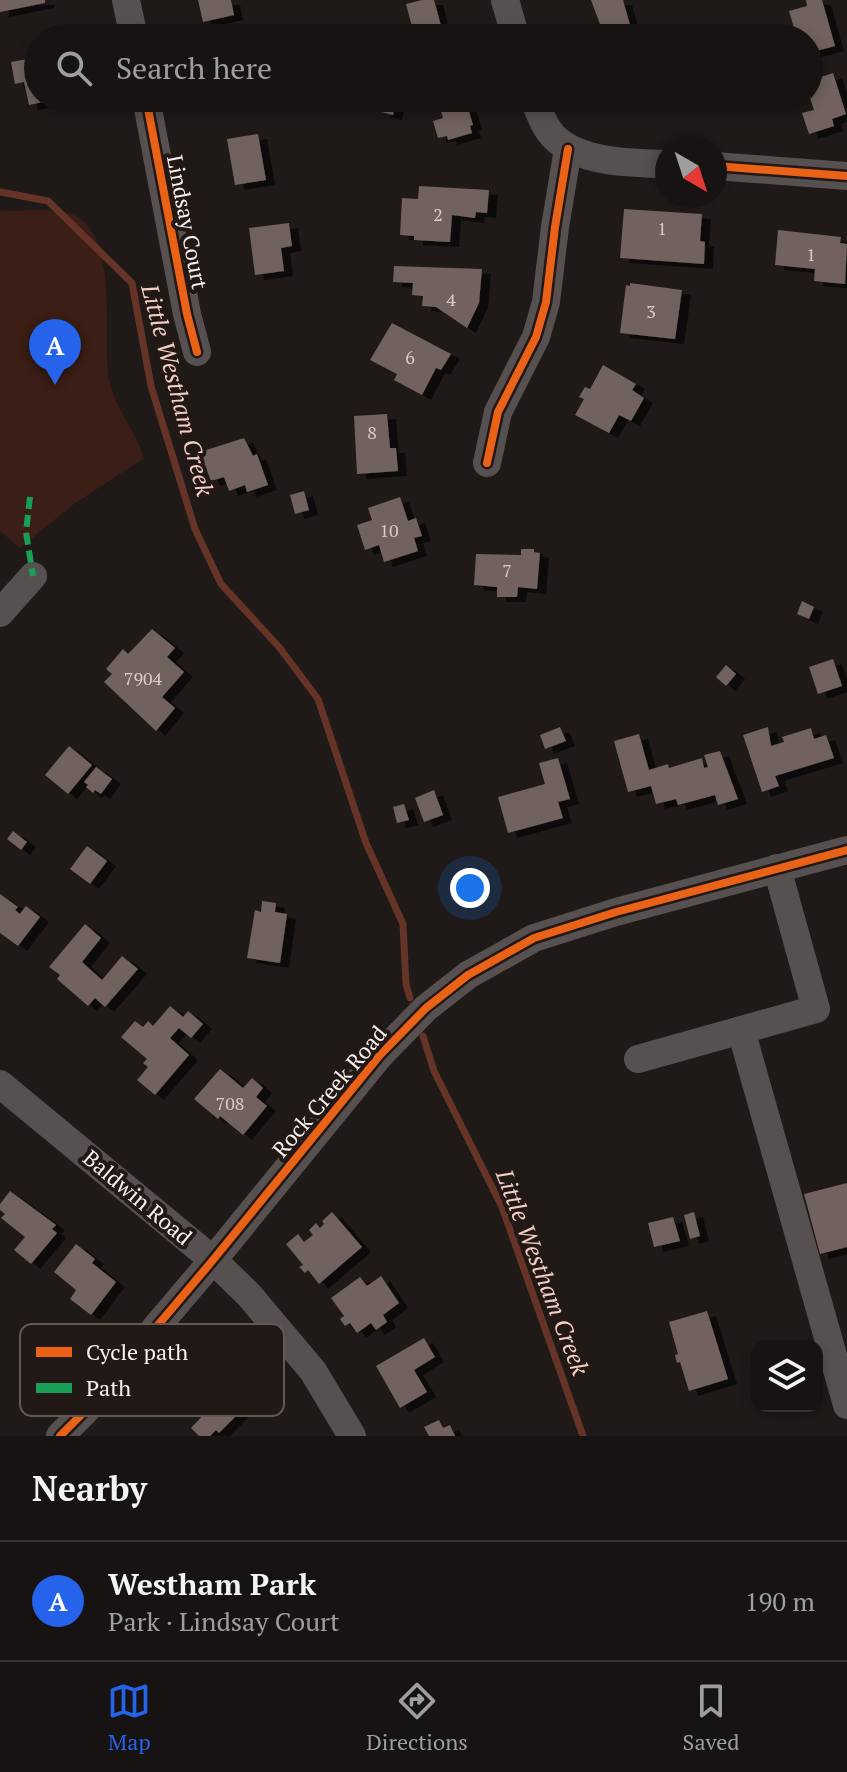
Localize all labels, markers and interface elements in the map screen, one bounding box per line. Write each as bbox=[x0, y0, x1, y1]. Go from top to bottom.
search box bbox=[24, 24, 823, 112]
icon: search bbox=[52, 46, 96, 90]
text: Search here bbox=[116, 48, 272, 88]
north arrow bbox=[655, 136, 727, 208]
street label: Lindsay Court bbox=[161, 152, 215, 292]
house number: 2 bbox=[433, 202, 443, 226]
house number: 1 bbox=[657, 216, 667, 240]
house number: 1 bbox=[806, 242, 816, 266]
water label: Little Westham Creek bbox=[134, 280, 222, 500]
house number: 4 bbox=[446, 287, 456, 311]
house number: 3 bbox=[646, 299, 656, 323]
pin: A bbox=[29, 319, 81, 385]
house number: 6 bbox=[405, 345, 415, 369]
house number: 8 bbox=[367, 420, 377, 444]
house number: 10 bbox=[379, 518, 399, 542]
house number: 7 bbox=[502, 558, 512, 582]
house number: 7904 bbox=[124, 666, 163, 690]
your location bbox=[450, 868, 490, 908]
street label: Rock Creek Road bbox=[265, 1019, 393, 1163]
house number: 708 bbox=[216, 1091, 244, 1115]
street label: Baldwin Road bbox=[78, 1143, 198, 1251]
water label: Little Westham Creek bbox=[489, 1164, 597, 1380]
legend bbox=[20, 1324, 284, 1416]
text: Cycle path bbox=[86, 1337, 188, 1366]
map controls bbox=[751, 1340, 823, 1412]
button: layers bbox=[751, 1340, 823, 1412]
text: Path bbox=[86, 1373, 131, 1402]
text: Nearby bbox=[32, 1466, 147, 1511]
text: Westham Park bbox=[108, 1564, 316, 1604]
text: A bbox=[49, 1584, 67, 1618]
text: 190 m bbox=[745, 1584, 815, 1618]
text: Park · Lindsay Court bbox=[108, 1604, 340, 1638]
tab: Map bbox=[107, 1679, 151, 1756]
tab: Directions bbox=[366, 1679, 468, 1756]
tab: Saved bbox=[683, 1679, 740, 1756]

